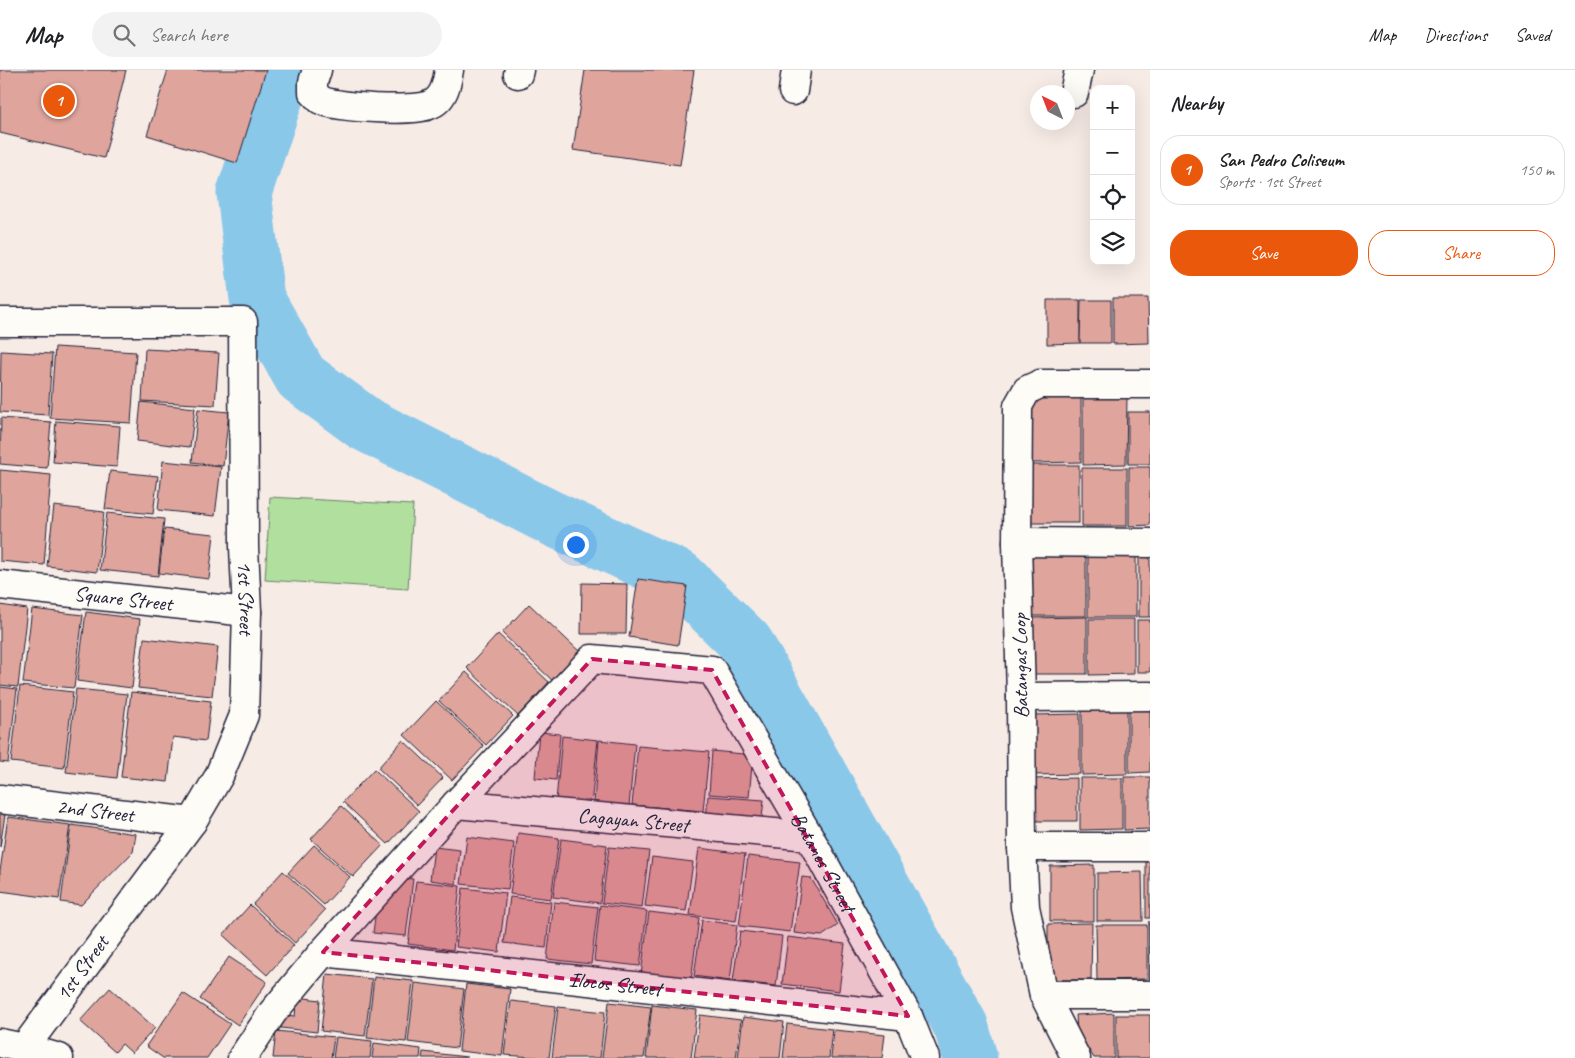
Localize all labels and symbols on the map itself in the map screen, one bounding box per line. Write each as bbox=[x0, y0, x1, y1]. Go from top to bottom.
pin: 1 bbox=[43, 82, 75, 120]
north arrow bbox=[1030, 85, 1075, 130]
your location bbox=[563, 532, 589, 558]
street label: 1st Street bbox=[232, 560, 260, 637]
street label: Square Street bbox=[73, 580, 176, 617]
street label: Batangas Loop bbox=[1006, 612, 1034, 719]
street label: 2nd Street bbox=[55, 793, 137, 828]
street label: Cagayan Street bbox=[577, 802, 693, 838]
street label: Batanes Street bbox=[785, 808, 863, 919]
street label: 1st Street bbox=[50, 929, 115, 1006]
street label: Ilocos Street bbox=[568, 966, 666, 1002]

